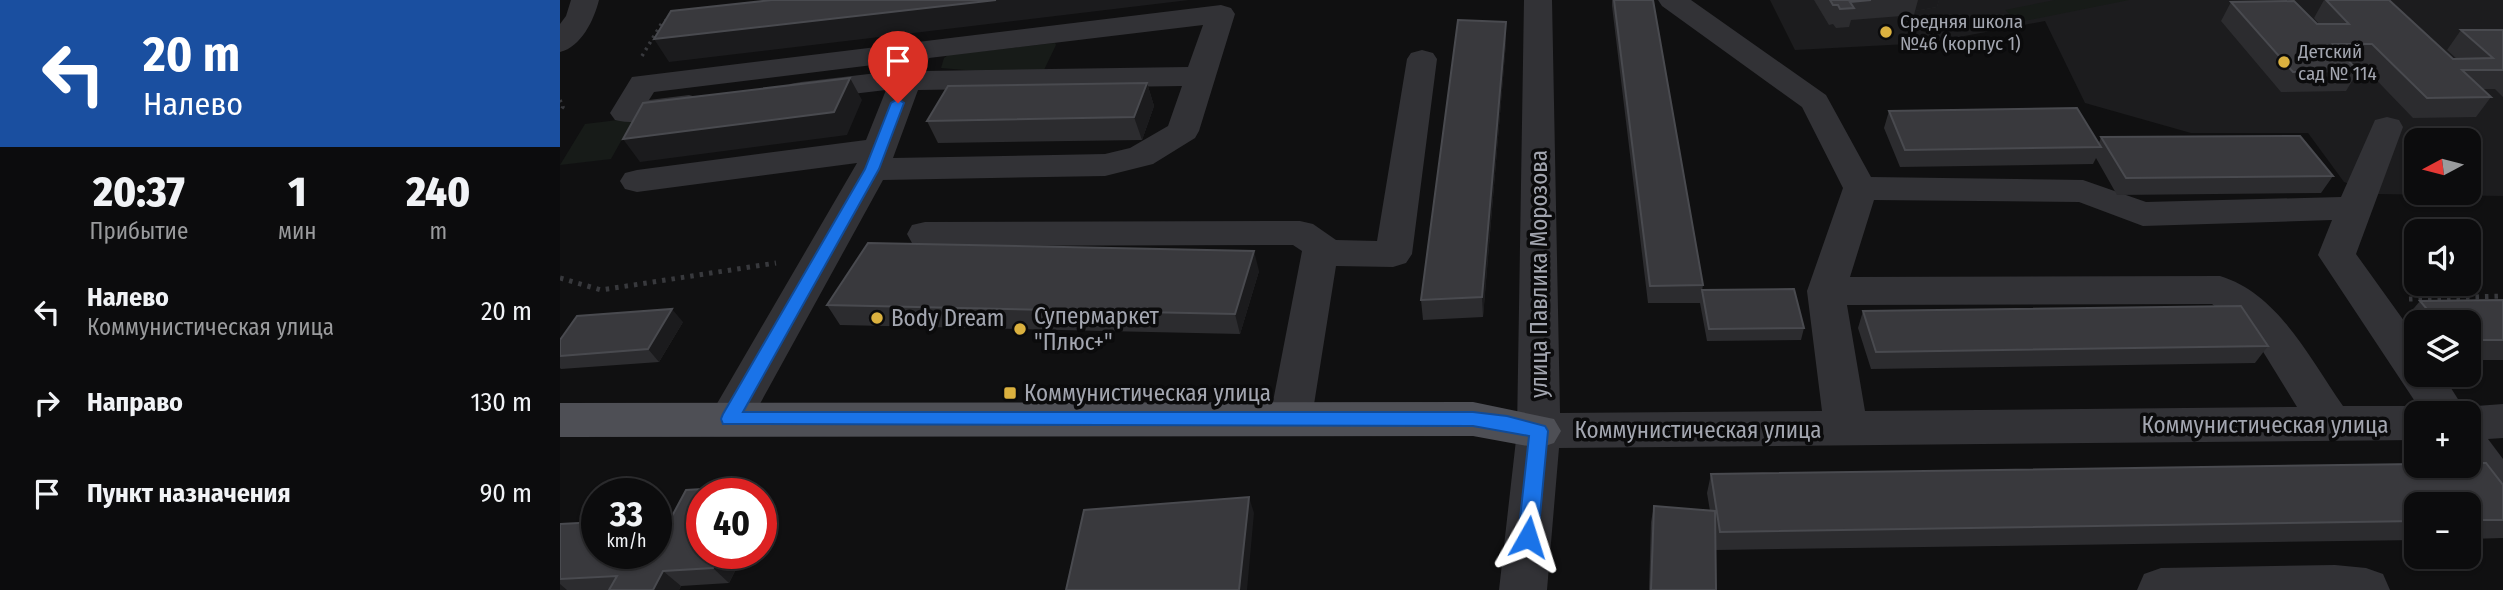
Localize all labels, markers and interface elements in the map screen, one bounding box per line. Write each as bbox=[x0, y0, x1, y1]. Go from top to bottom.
place label: Средняя школа №46 (корпус 1) bbox=[1900, 10, 2023, 55]
marker: Средняя школа №46 (корпус 1) bbox=[1878, 24, 1894, 40]
text: 20 m bbox=[143, 25, 240, 84]
icon: left bbox=[28, 28, 119, 119]
pin bbox=[868, 31, 928, 103]
place label: Детский сад № 114 bbox=[2297, 40, 2377, 85]
icon: arrive bbox=[879, 42, 917, 80]
marker: Детский сад № 114 bbox=[2276, 54, 2292, 70]
text: Налево bbox=[143, 85, 243, 123]
north arrow bbox=[2404, 128, 2482, 205]
map controls bbox=[2404, 128, 2481, 569]
street label: улица Павлика Морозова bbox=[1525, 150, 1553, 398]
text: 20:37 bbox=[93, 167, 185, 217]
text: 1 bbox=[288, 167, 306, 217]
text: 240 bbox=[406, 167, 470, 217]
text: Прибытие bbox=[90, 217, 188, 245]
text: мин bbox=[278, 217, 317, 245]
text: m bbox=[429, 217, 447, 245]
button: sound bbox=[2404, 219, 2481, 296]
text: Налево bbox=[87, 282, 169, 313]
icon: left bbox=[28, 293, 66, 331]
text: 20 m bbox=[481, 296, 532, 327]
place label: Супермаркет "Плюс+" bbox=[1034, 302, 1159, 356]
place label: Body Dream bbox=[891, 304, 1005, 332]
marker: Body Dream bbox=[869, 310, 885, 326]
button: layers bbox=[2404, 310, 2481, 387]
text: Коммунистическая улица bbox=[87, 313, 334, 341]
marker: Супермаркет "Плюс+" bbox=[1012, 321, 1028, 337]
place label: Коммунистическая улица bbox=[1024, 379, 1271, 407]
icon: right bbox=[28, 384, 66, 422]
marker: Коммунистическая улица bbox=[1002, 385, 1018, 401]
text: Направо bbox=[87, 387, 183, 418]
text: 130 m bbox=[470, 387, 532, 418]
button: + bbox=[2404, 401, 2481, 478]
street label: Коммунистическая улица bbox=[2141, 411, 2389, 439]
street label: Коммунистическая улица bbox=[1574, 416, 1822, 444]
icon: arrive bbox=[28, 475, 66, 513]
text: Пункт назначения bbox=[87, 478, 291, 509]
text: 90 m bbox=[480, 478, 532, 509]
speed limit sign: 40 bbox=[686, 478, 777, 569]
button: − bbox=[2404, 492, 2481, 569]
text: 33 bbox=[610, 493, 643, 535]
position arrow bbox=[1491, 500, 1565, 574]
text: km/h bbox=[606, 530, 647, 552]

